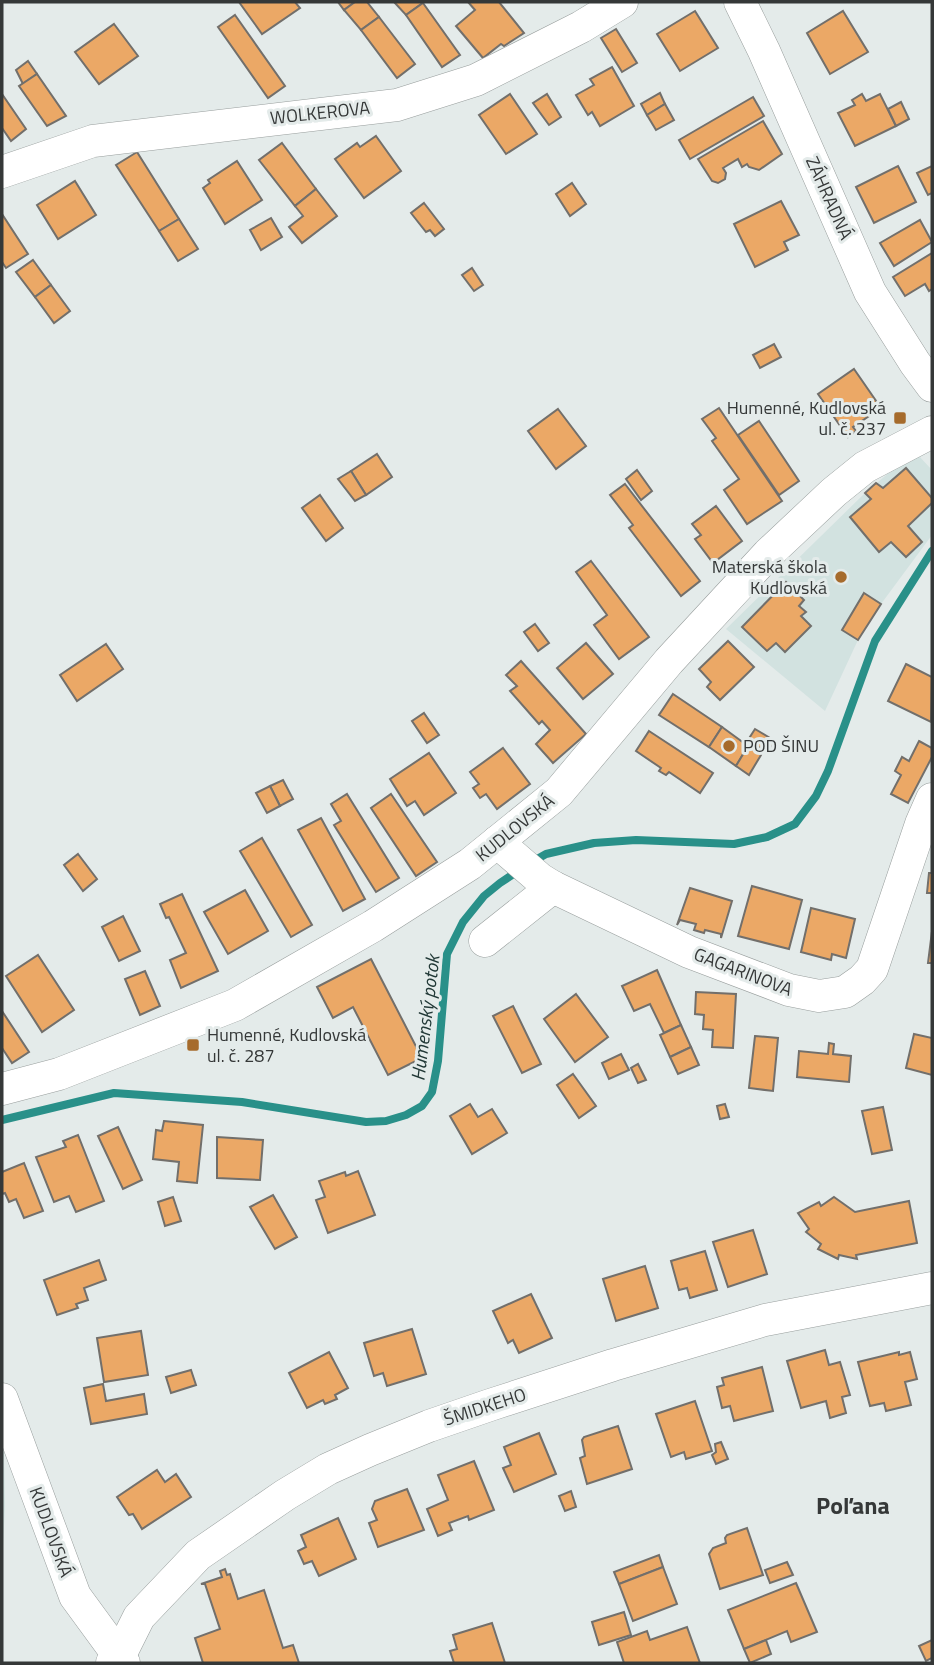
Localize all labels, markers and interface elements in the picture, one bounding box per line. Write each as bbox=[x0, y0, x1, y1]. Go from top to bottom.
street label: WOLKEROVA bbox=[269, 94, 371, 131]
street label: ZÁHRADNÁ bbox=[799, 152, 860, 244]
place label: Humenné, Kudlovská ul. č. 237 bbox=[727, 394, 886, 442]
marker: Humenné, Kudlovská ul. č. 237 bbox=[892, 410, 908, 426]
place label: Materská škola Kudlovská bbox=[712, 553, 827, 601]
marker: Materská škola Kudlovská bbox=[833, 569, 849, 585]
place label: POD ŠINU bbox=[743, 732, 819, 759]
marker: POD ŠINU bbox=[721, 738, 737, 754]
street label: KUDLOVSKÁ bbox=[469, 787, 560, 868]
street label: GAGARINOVA bbox=[690, 940, 797, 1003]
water label: Humenský potok bbox=[402, 951, 447, 1082]
place label: Humenné, Kudlovská ul. č. 287 bbox=[207, 1021, 366, 1069]
marker: Humenné, Kudlovská ul. č. 287 bbox=[185, 1037, 201, 1053]
street label: ŠMIDKEHO bbox=[440, 1381, 530, 1433]
street label: KUDLOVSKÁ bbox=[23, 1483, 80, 1581]
district label: Poľana bbox=[816, 1487, 890, 1523]

